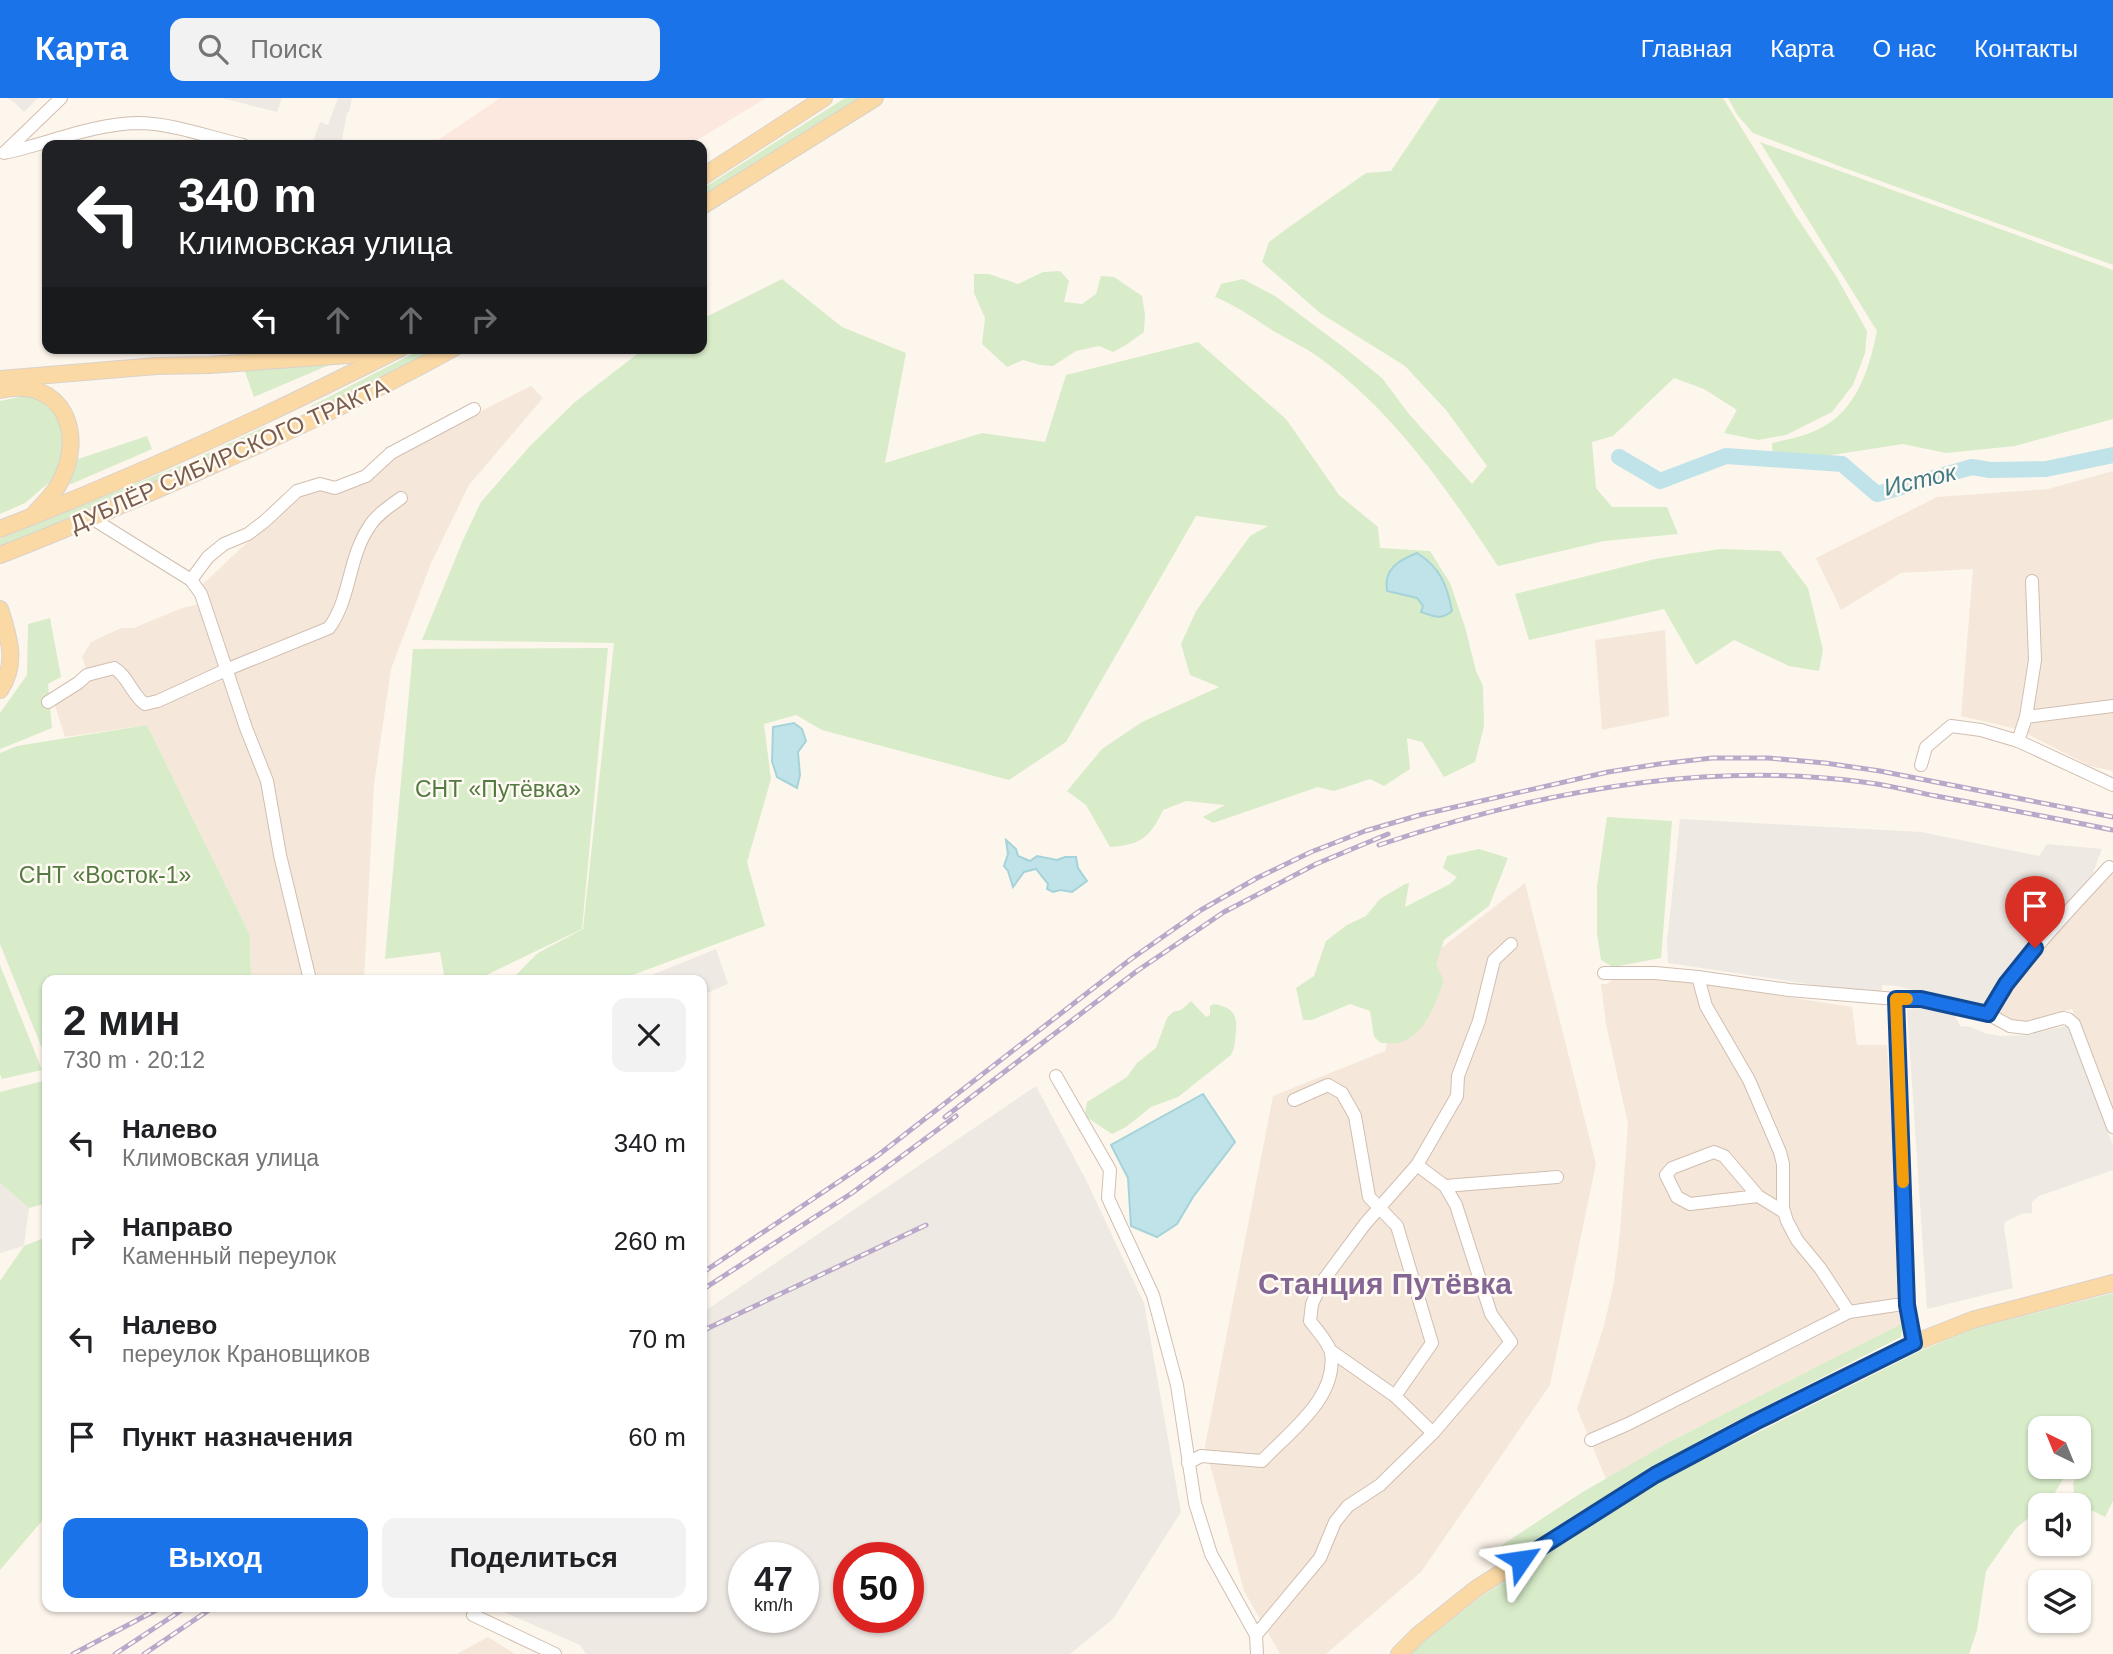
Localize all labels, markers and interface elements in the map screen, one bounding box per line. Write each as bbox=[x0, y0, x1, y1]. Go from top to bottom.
search box bbox=[170, 18, 660, 81]
text: Карта bbox=[35, 30, 128, 67]
icon: search bbox=[194, 30, 232, 68]
text: Поиск bbox=[250, 34, 322, 64]
text: Главная bbox=[1641, 35, 1732, 62]
text: Карта bbox=[1770, 35, 1834, 62]
text: О нас bbox=[1872, 35, 1936, 62]
text: Контакты bbox=[1974, 35, 2078, 62]
icon: left bbox=[63, 168, 154, 259]
text: 340 m bbox=[178, 168, 317, 222]
text: Климовская улица bbox=[178, 225, 452, 261]
icon: left bbox=[246, 301, 284, 339]
icon: ahead bbox=[319, 301, 357, 339]
icon: ahead bbox=[392, 301, 430, 339]
icon: right bbox=[465, 301, 503, 339]
street label: ДУБЛЁР СИБИРСКОГО ТРАКТА bbox=[66, 373, 393, 537]
water label: Исток bbox=[1881, 458, 1960, 501]
park label: СНТ «Путёвка» bbox=[415, 776, 581, 802]
park label: СНТ «Восток-1» bbox=[19, 862, 191, 888]
pin bbox=[2005, 876, 2065, 948]
icon: arrive bbox=[2016, 887, 2054, 925]
text: 2 мин bbox=[63, 997, 180, 1044]
button: close bbox=[612, 998, 686, 1072]
text: 730 m · 20:12 bbox=[63, 1047, 205, 1073]
text: Налево bbox=[122, 1114, 217, 1144]
icon: left bbox=[63, 1124, 101, 1162]
text: 340 m bbox=[614, 1128, 686, 1158]
text: Климовская улица bbox=[122, 1145, 319, 1171]
text: Направо bbox=[122, 1212, 233, 1242]
icon: right bbox=[63, 1222, 101, 1260]
text: 260 m bbox=[614, 1226, 686, 1256]
text: Каменный переулок bbox=[122, 1243, 336, 1269]
district label: Станция Путёвка bbox=[1258, 1267, 1512, 1300]
text: Налево bbox=[122, 1310, 217, 1340]
icon: left bbox=[63, 1320, 101, 1358]
text: 70 m bbox=[628, 1324, 686, 1354]
text: переулок Крановщиков bbox=[122, 1341, 370, 1367]
north arrow bbox=[2028, 1416, 2091, 1479]
map controls bbox=[2028, 1416, 2091, 1633]
icon: arrive bbox=[63, 1418, 101, 1456]
text: Пункт назначения bbox=[122, 1422, 353, 1452]
text: 60 m bbox=[628, 1422, 686, 1452]
button: sound bbox=[2028, 1493, 2091, 1556]
button: Выход bbox=[63, 1518, 368, 1598]
button: Поделиться bbox=[382, 1518, 686, 1598]
position arrow bbox=[1484, 1523, 1558, 1597]
speed limit sign: 50 bbox=[833, 1542, 924, 1633]
text: 47 bbox=[754, 1559, 793, 1598]
button: layers bbox=[2028, 1570, 2091, 1633]
text: km/h bbox=[754, 1595, 793, 1615]

